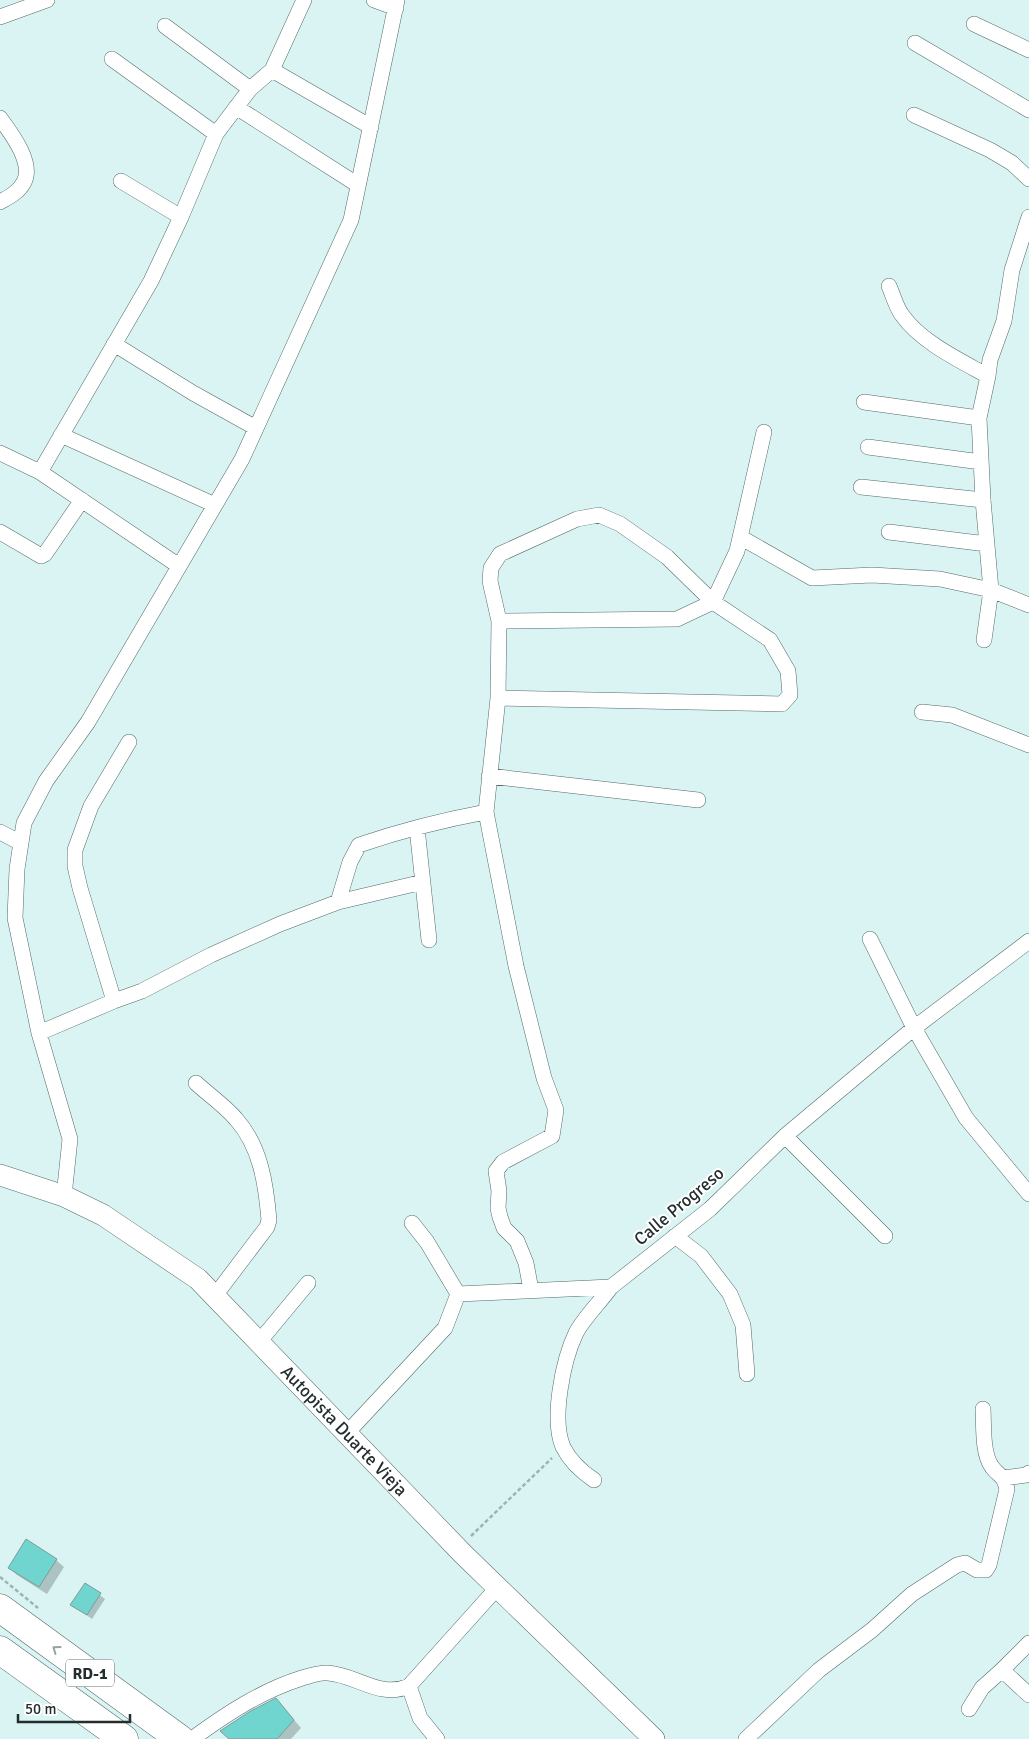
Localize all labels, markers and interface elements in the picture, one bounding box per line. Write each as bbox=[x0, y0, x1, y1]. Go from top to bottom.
street label: Calle Progreso bbox=[630, 1162, 728, 1250]
street label: Autopista Duarte Vieja bbox=[276, 1361, 412, 1501]
one-way arrow bbox=[53, 1646, 62, 1654]
road number: RD-1 bbox=[66, 1660, 114, 1686]
scale bar bbox=[18, 1692, 130, 1724]
text: 50 m bbox=[25, 1700, 56, 1718]

